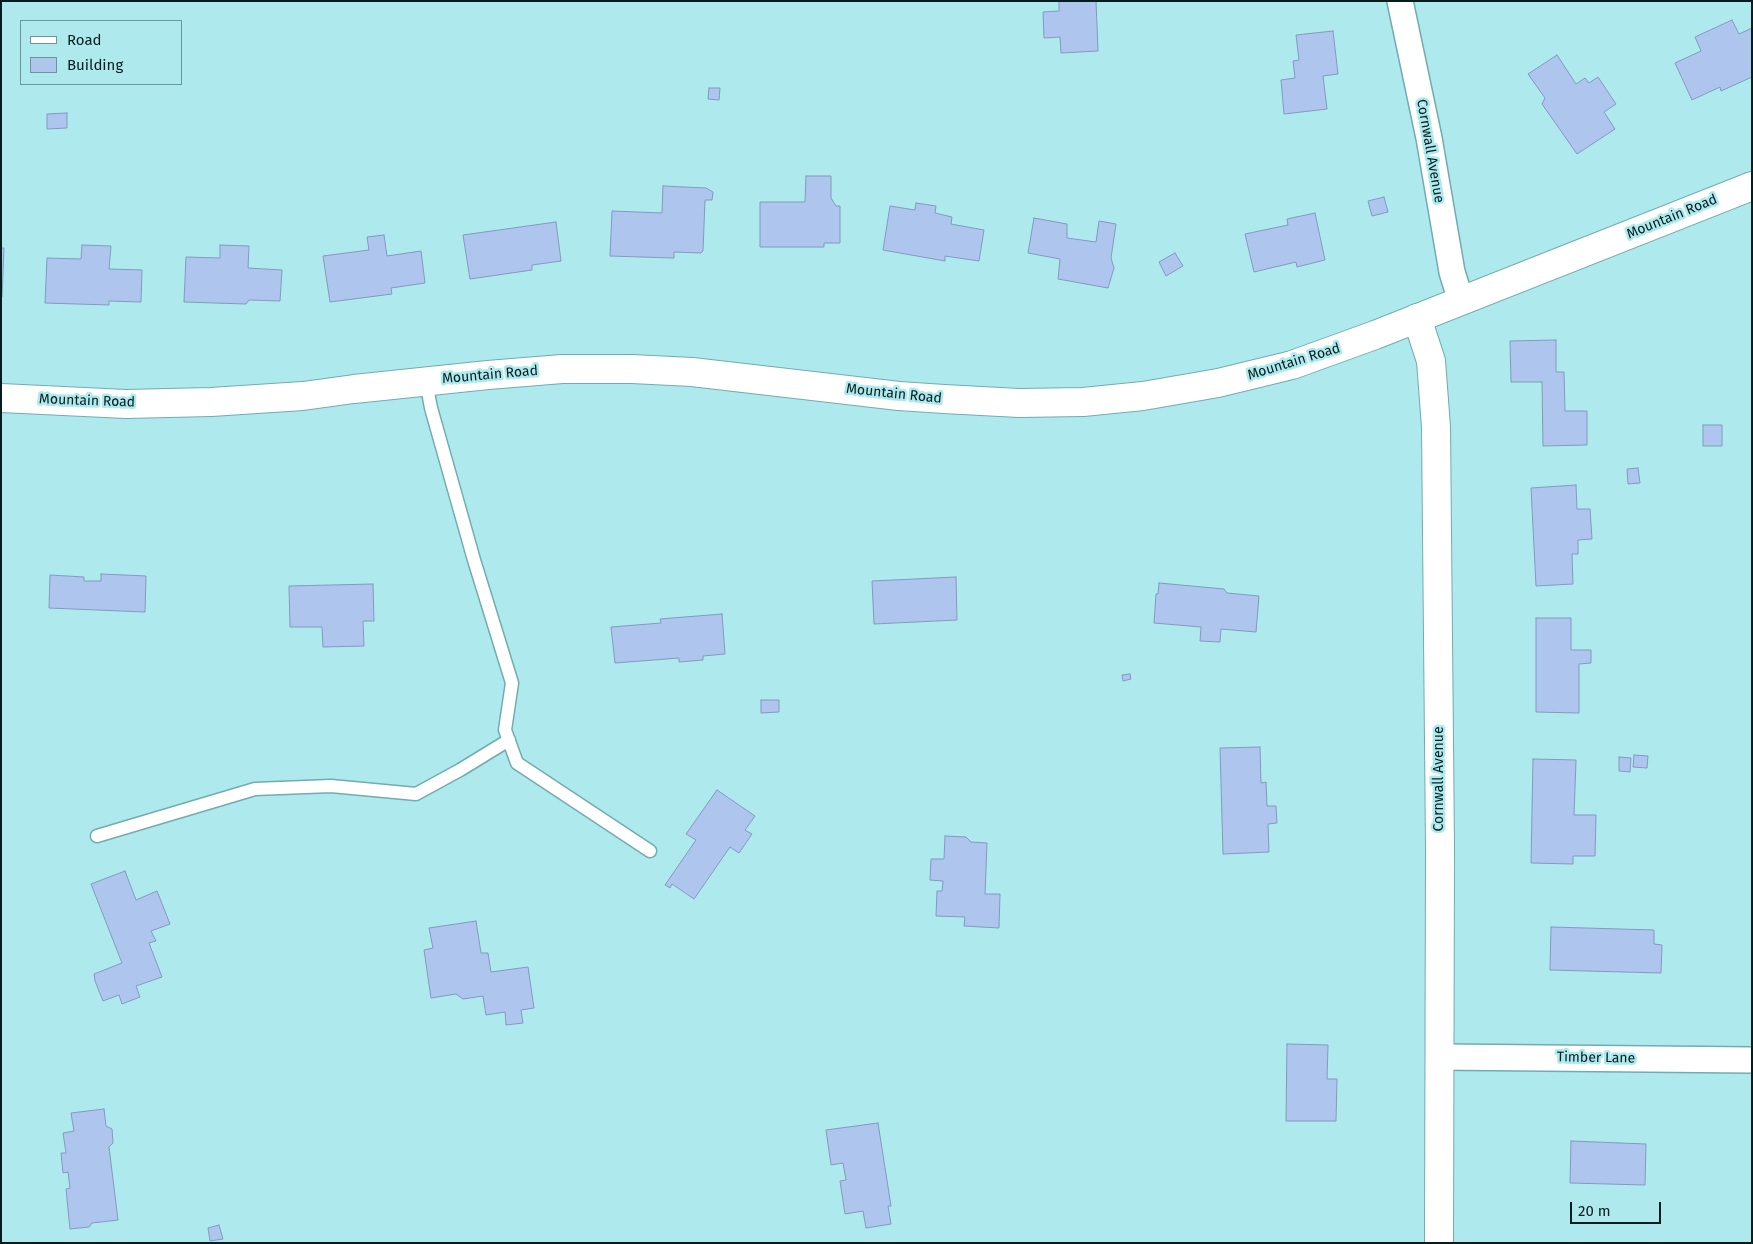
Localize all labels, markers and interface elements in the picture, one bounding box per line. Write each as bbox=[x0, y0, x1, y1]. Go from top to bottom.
legend bbox=[20, 20, 182, 85]
text: Road bbox=[67, 31, 102, 49]
text: Building bbox=[67, 56, 123, 74]
street label: Cornwall Avenue bbox=[1413, 98, 1447, 204]
street label: Mountain Road bbox=[1624, 191, 1720, 243]
street label: Mountain Road bbox=[1246, 340, 1342, 384]
street label: Mountain Road bbox=[441, 362, 539, 388]
street label: Mountain Road bbox=[845, 381, 943, 407]
street label: Mountain Road bbox=[39, 391, 135, 411]
street label: Cornwall Avenue bbox=[1431, 726, 1447, 832]
street label: Timber Lane bbox=[1557, 1049, 1635, 1067]
scale bar bbox=[1573, 1192, 1664, 1224]
text: 20 m bbox=[1578, 1202, 1611, 1220]

